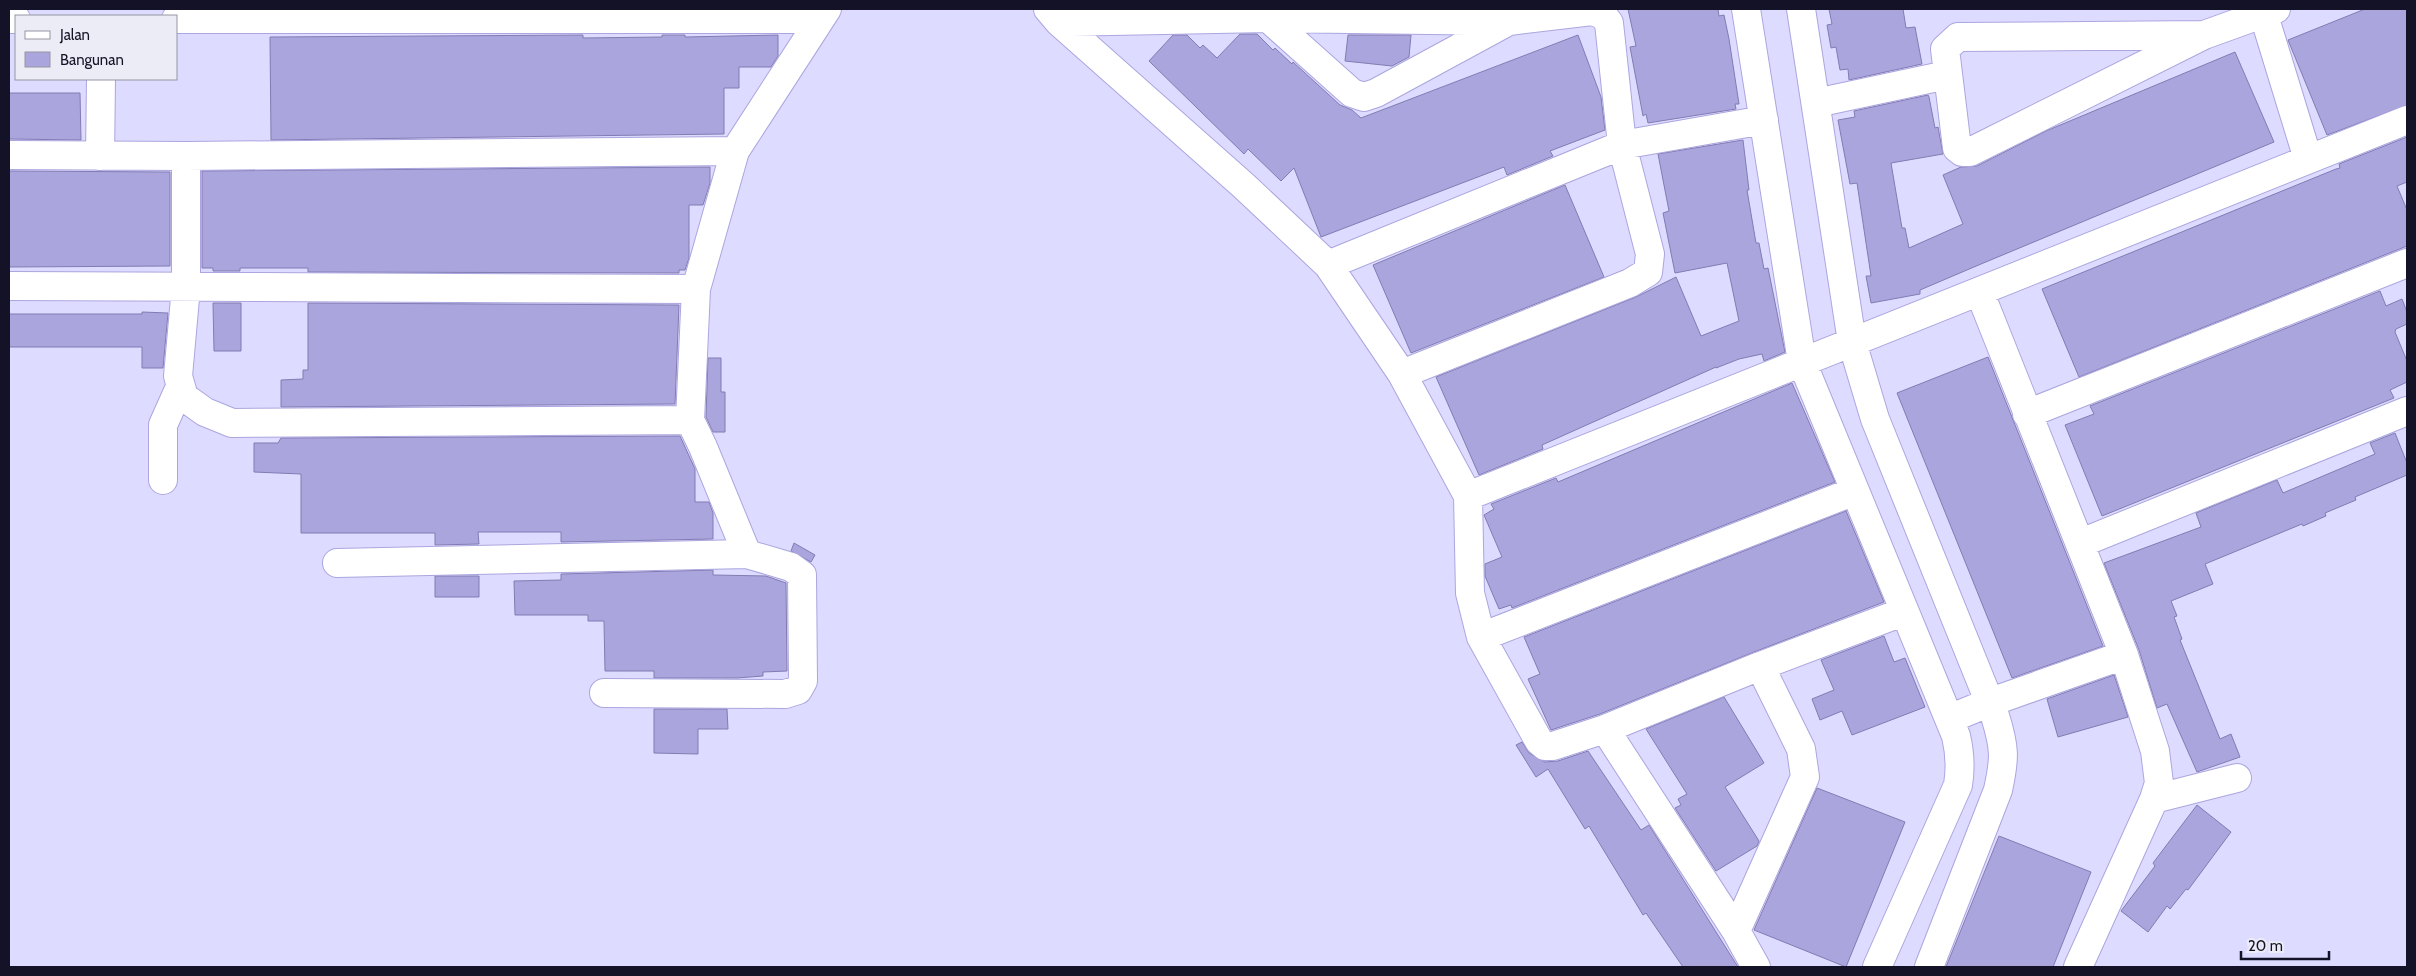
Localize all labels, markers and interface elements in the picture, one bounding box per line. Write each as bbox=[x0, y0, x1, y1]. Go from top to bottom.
legend bbox=[15, 15, 178, 80]
text: Jalan bbox=[59, 26, 90, 44]
text: Bangunan bbox=[60, 51, 124, 69]
scale bar bbox=[2241, 928, 2328, 960]
text: 20 m bbox=[2248, 937, 2283, 955]

